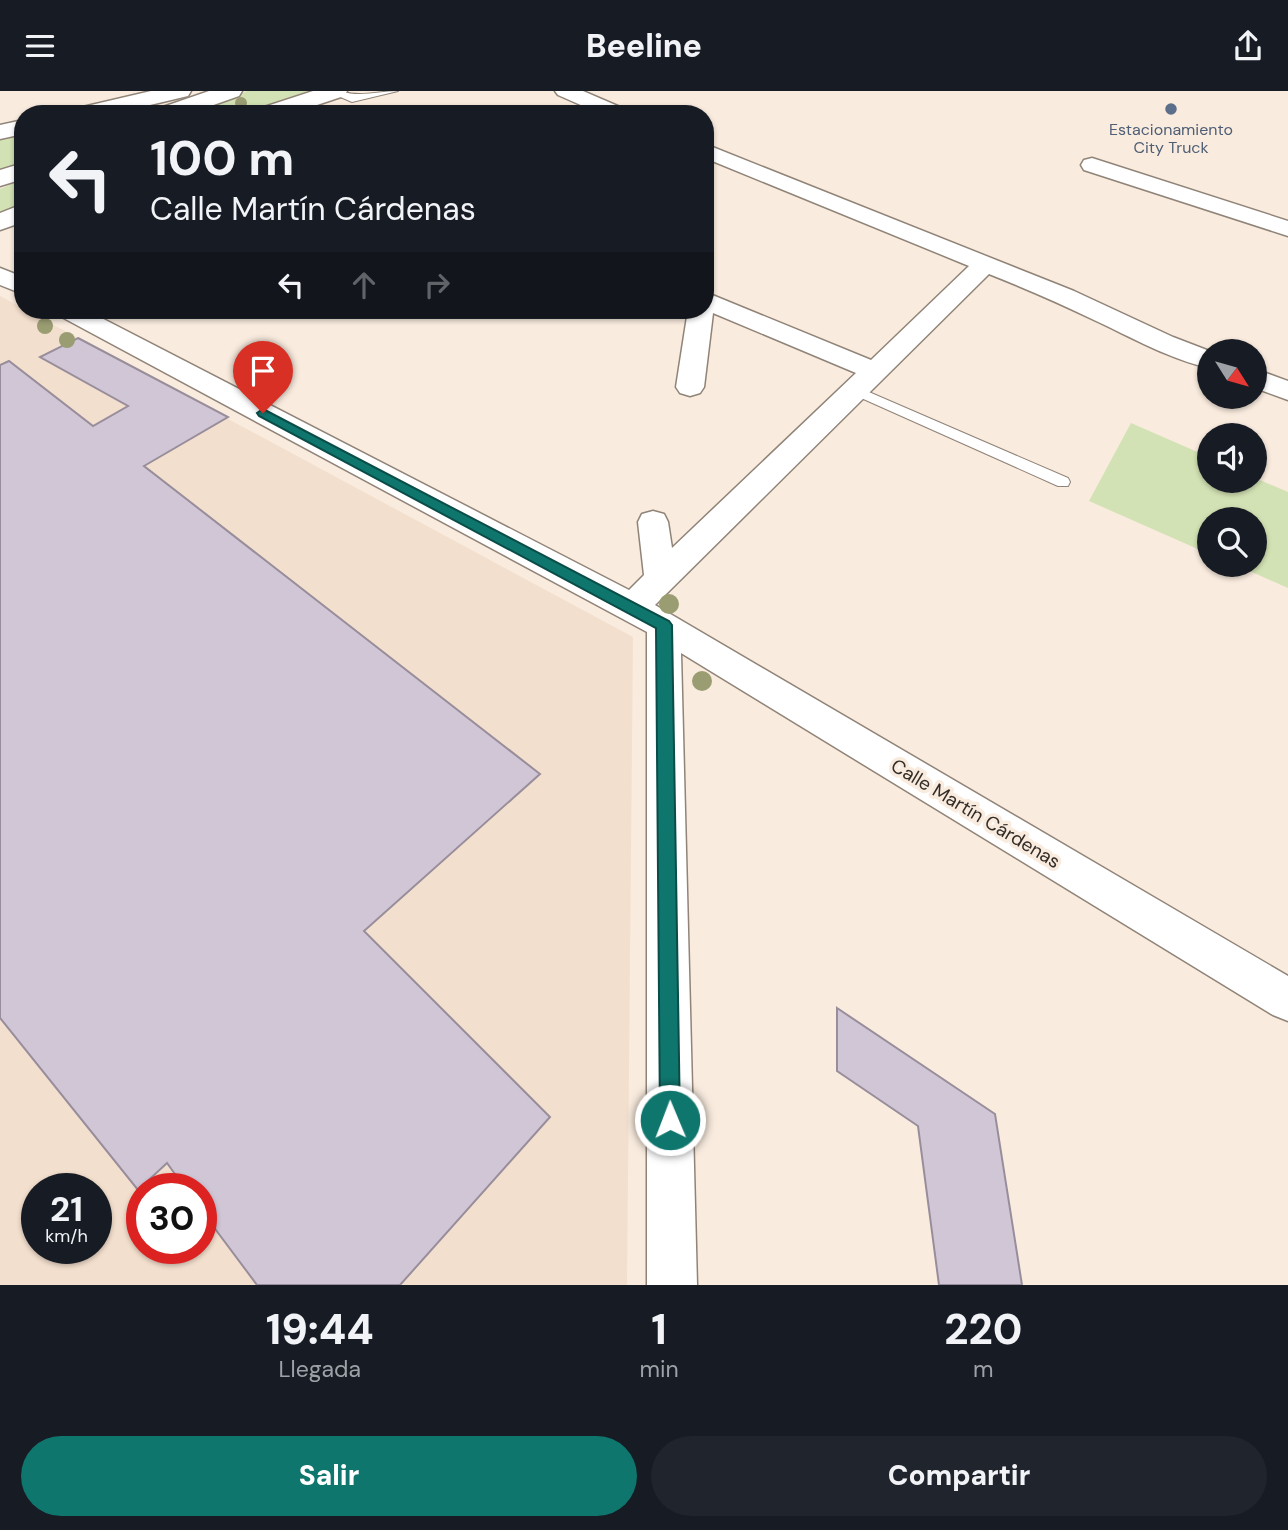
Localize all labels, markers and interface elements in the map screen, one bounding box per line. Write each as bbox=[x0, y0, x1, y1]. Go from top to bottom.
text: Beeline bbox=[586, 25, 702, 67]
icon: menu bbox=[21, 27, 59, 65]
icon: share bbox=[1229, 27, 1267, 65]
marker: Estacionamiento City Truck bbox=[1163, 101, 1179, 117]
place label: Estacionamiento City Truck bbox=[1109, 119, 1233, 158]
text: 100 m bbox=[150, 126, 294, 190]
icon: left bbox=[35, 133, 126, 224]
text: Calle Martín Cárdenas bbox=[150, 188, 476, 230]
icon: left bbox=[272, 266, 310, 304]
icon: ahead bbox=[345, 266, 383, 304]
icon: right bbox=[418, 266, 456, 304]
north arrow bbox=[1197, 339, 1267, 409]
map controls bbox=[1197, 339, 1267, 577]
pin bbox=[233, 341, 293, 413]
icon: arrive bbox=[244, 352, 282, 390]
button: sound bbox=[1197, 423, 1267, 493]
button: search bbox=[1197, 507, 1267, 577]
street label: Calle Martín Cárdenas bbox=[886, 753, 1065, 874]
position arrow bbox=[633, 1083, 707, 1157]
speed limit sign: 30 bbox=[126, 1173, 217, 1264]
text: 21 bbox=[50, 1186, 83, 1232]
text: km/h bbox=[45, 1224, 88, 1248]
text: 19:44 bbox=[266, 1302, 374, 1357]
text: 1 bbox=[651, 1302, 667, 1357]
text: 220 bbox=[944, 1302, 1022, 1357]
text: Llegada bbox=[278, 1354, 361, 1384]
text: min bbox=[639, 1354, 679, 1384]
text: m bbox=[973, 1354, 994, 1384]
button: Salir bbox=[21, 1436, 637, 1516]
button: Compartir bbox=[651, 1436, 1267, 1516]

